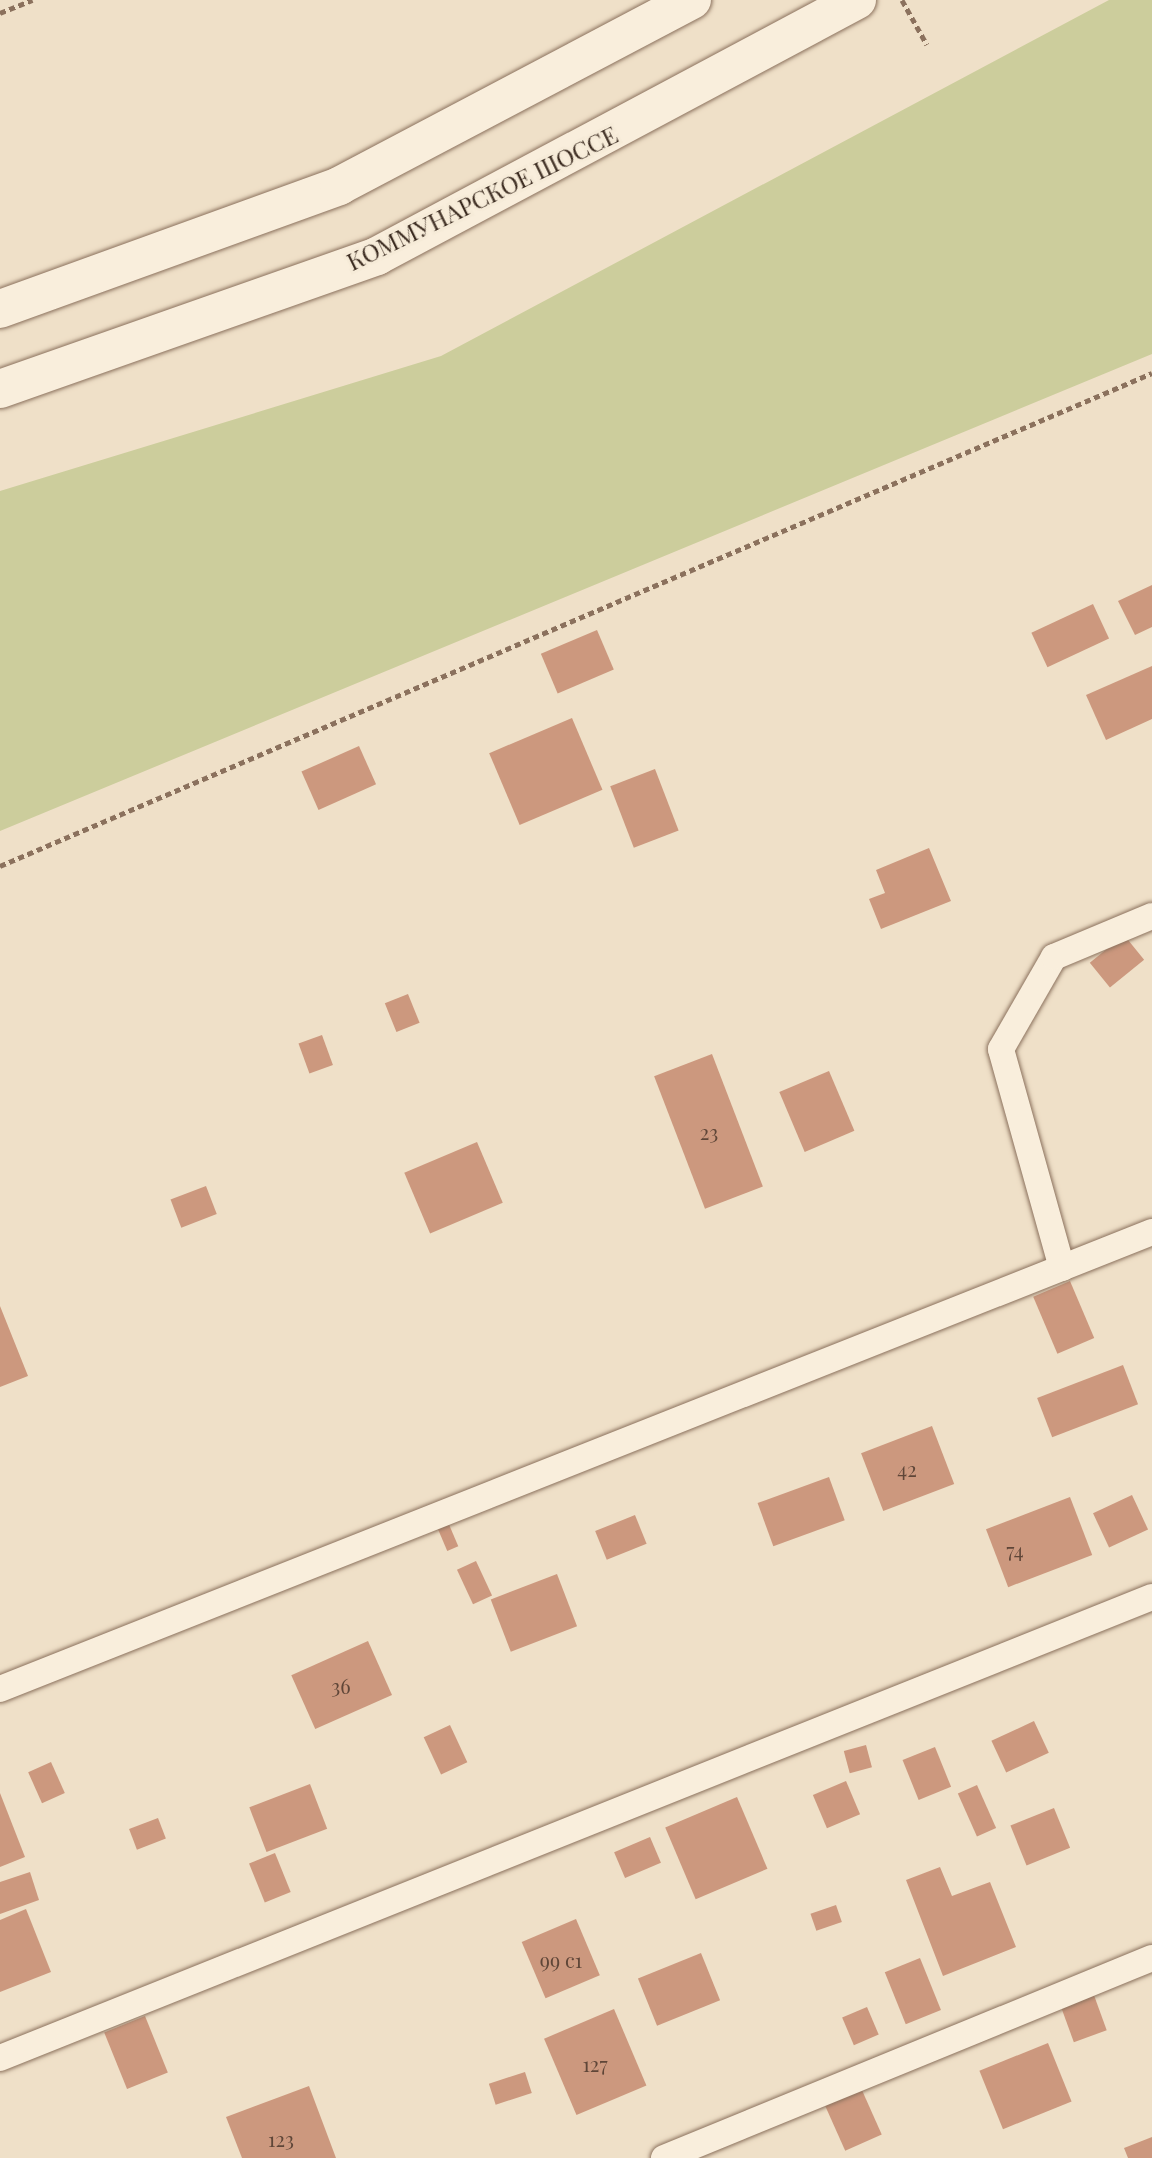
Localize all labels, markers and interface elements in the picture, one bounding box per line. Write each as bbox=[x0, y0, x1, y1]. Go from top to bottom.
street label: КОММУНАРСКОЕ ШОССЕ bbox=[342, 120, 622, 276]
house number: 23 bbox=[700, 1119, 718, 1143]
house number: 42 bbox=[897, 1456, 917, 1480]
house number: 74 bbox=[1006, 1537, 1024, 1561]
house number: 36 bbox=[331, 1673, 351, 1697]
house number: 99 с1 bbox=[540, 1947, 582, 1971]
house number: 127 bbox=[582, 2051, 608, 2075]
house number: 123 bbox=[268, 2126, 294, 2150]

